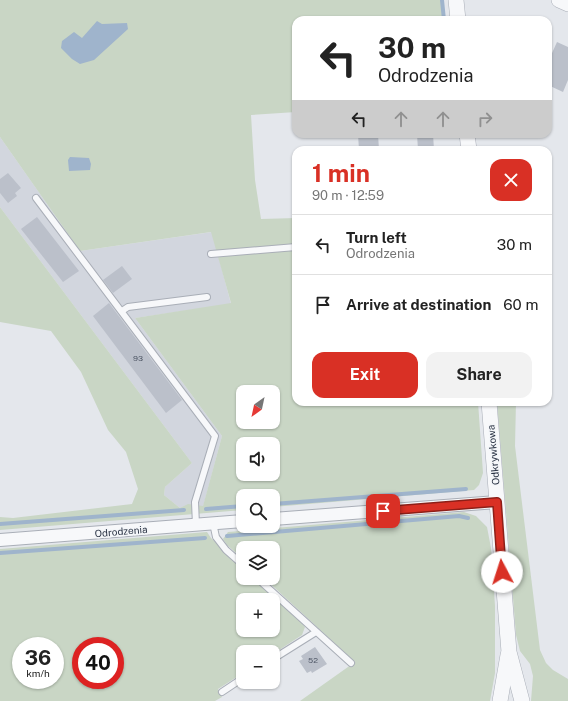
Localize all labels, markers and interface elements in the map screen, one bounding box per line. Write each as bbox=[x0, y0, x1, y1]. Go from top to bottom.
text: 30 m bbox=[378, 31, 446, 64]
icon: left bbox=[312, 32, 364, 84]
text: Odrodzenia bbox=[378, 65, 473, 86]
icon: left bbox=[348, 108, 370, 130]
icon: ahead bbox=[390, 108, 412, 130]
icon: ahead bbox=[432, 108, 454, 130]
icon: right bbox=[474, 108, 496, 130]
text: 1 min bbox=[312, 159, 370, 187]
button: close bbox=[490, 159, 532, 201]
text: 90 m · 12:59 bbox=[312, 188, 384, 203]
text: Turn left bbox=[346, 229, 407, 246]
icon: left bbox=[312, 234, 334, 256]
text: 30 m bbox=[497, 236, 532, 253]
text: Odrodzenia bbox=[346, 246, 415, 261]
icon: arrive bbox=[312, 294, 334, 316]
text: Arrive at destination bbox=[346, 296, 491, 313]
text: 60 m bbox=[503, 296, 538, 313]
button: Exit bbox=[312, 352, 418, 398]
button: Share bbox=[426, 352, 532, 398]
house number: 93 bbox=[133, 353, 143, 363]
north arrow bbox=[236, 385, 280, 429]
map controls bbox=[236, 385, 280, 689]
street label: Odkrywkowa bbox=[484, 424, 502, 486]
button: sound bbox=[236, 437, 280, 481]
button: search bbox=[236, 489, 280, 533]
pin bbox=[366, 494, 400, 528]
icon: arrive bbox=[372, 500, 394, 522]
street label: Odrodzenia bbox=[94, 523, 148, 539]
button: layers bbox=[236, 541, 280, 585]
position arrow bbox=[481, 551, 523, 593]
button: + bbox=[236, 593, 280, 637]
speed limit sign: 40 bbox=[72, 637, 124, 689]
button: − bbox=[236, 645, 280, 689]
text: 36 bbox=[25, 646, 51, 670]
house number: 52 bbox=[308, 655, 318, 665]
text: km/h bbox=[26, 667, 50, 679]

